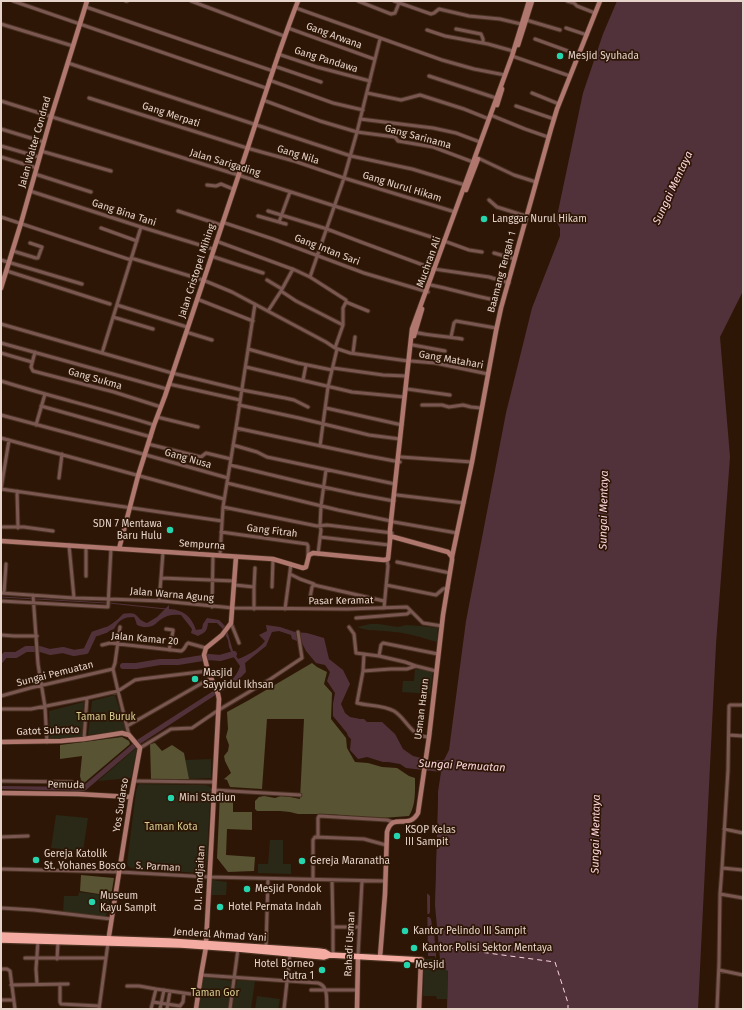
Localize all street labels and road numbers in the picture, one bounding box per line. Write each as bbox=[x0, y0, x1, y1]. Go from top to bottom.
street label: Gang Arwana bbox=[304, 20, 364, 52]
street label: Gang Pandawa bbox=[293, 45, 359, 75]
street label: Jalan Walter Condrad bbox=[16, 95, 54, 189]
street label: Gang Merpati bbox=[140, 100, 202, 130]
street label: Gang Sarinama bbox=[383, 122, 453, 152]
street label: Gang Nila bbox=[275, 143, 321, 167]
street label: Jalan Sarigading bbox=[188, 147, 262, 179]
street label: Gang Nurul Hikam bbox=[361, 169, 443, 205]
street label: Gang Bina Tani bbox=[90, 197, 158, 229]
street label: Jalan Cristopel Mihing bbox=[176, 222, 218, 320]
street label: Baamang Tengah 1 bbox=[485, 230, 519, 314]
street label: Gang Intan Sari bbox=[292, 232, 362, 268]
street label: Muchran Ali bbox=[414, 235, 444, 289]
street label: Gang Matahari bbox=[418, 348, 484, 372]
street label: Gang Sukma bbox=[66, 366, 124, 392]
street label: Gang Nusa bbox=[163, 447, 213, 471]
street label: Gang Fitrah bbox=[246, 522, 298, 540]
street label: Sempurna bbox=[178, 537, 226, 553]
street label: Jalan Warna Agung bbox=[130, 585, 214, 605]
street label: Pasar Keramat bbox=[308, 594, 374, 608]
street label: Jalan Kamar 20 bbox=[111, 630, 179, 648]
street label: Sungai Pemuatan bbox=[15, 659, 95, 689]
street label: Usman Harun bbox=[412, 678, 432, 740]
street label: Gatot Subroto bbox=[16, 724, 80, 738]
street label: Yos Sudarso bbox=[111, 777, 131, 833]
street label: Pemuda bbox=[48, 779, 84, 791]
street label: D.I. Pandjaitan bbox=[192, 845, 208, 911]
street label: S. Parman bbox=[135, 860, 181, 874]
street label: Rahadi Usman bbox=[342, 911, 358, 977]
street label: Jenderal Ahmad Yani bbox=[173, 926, 267, 944]

